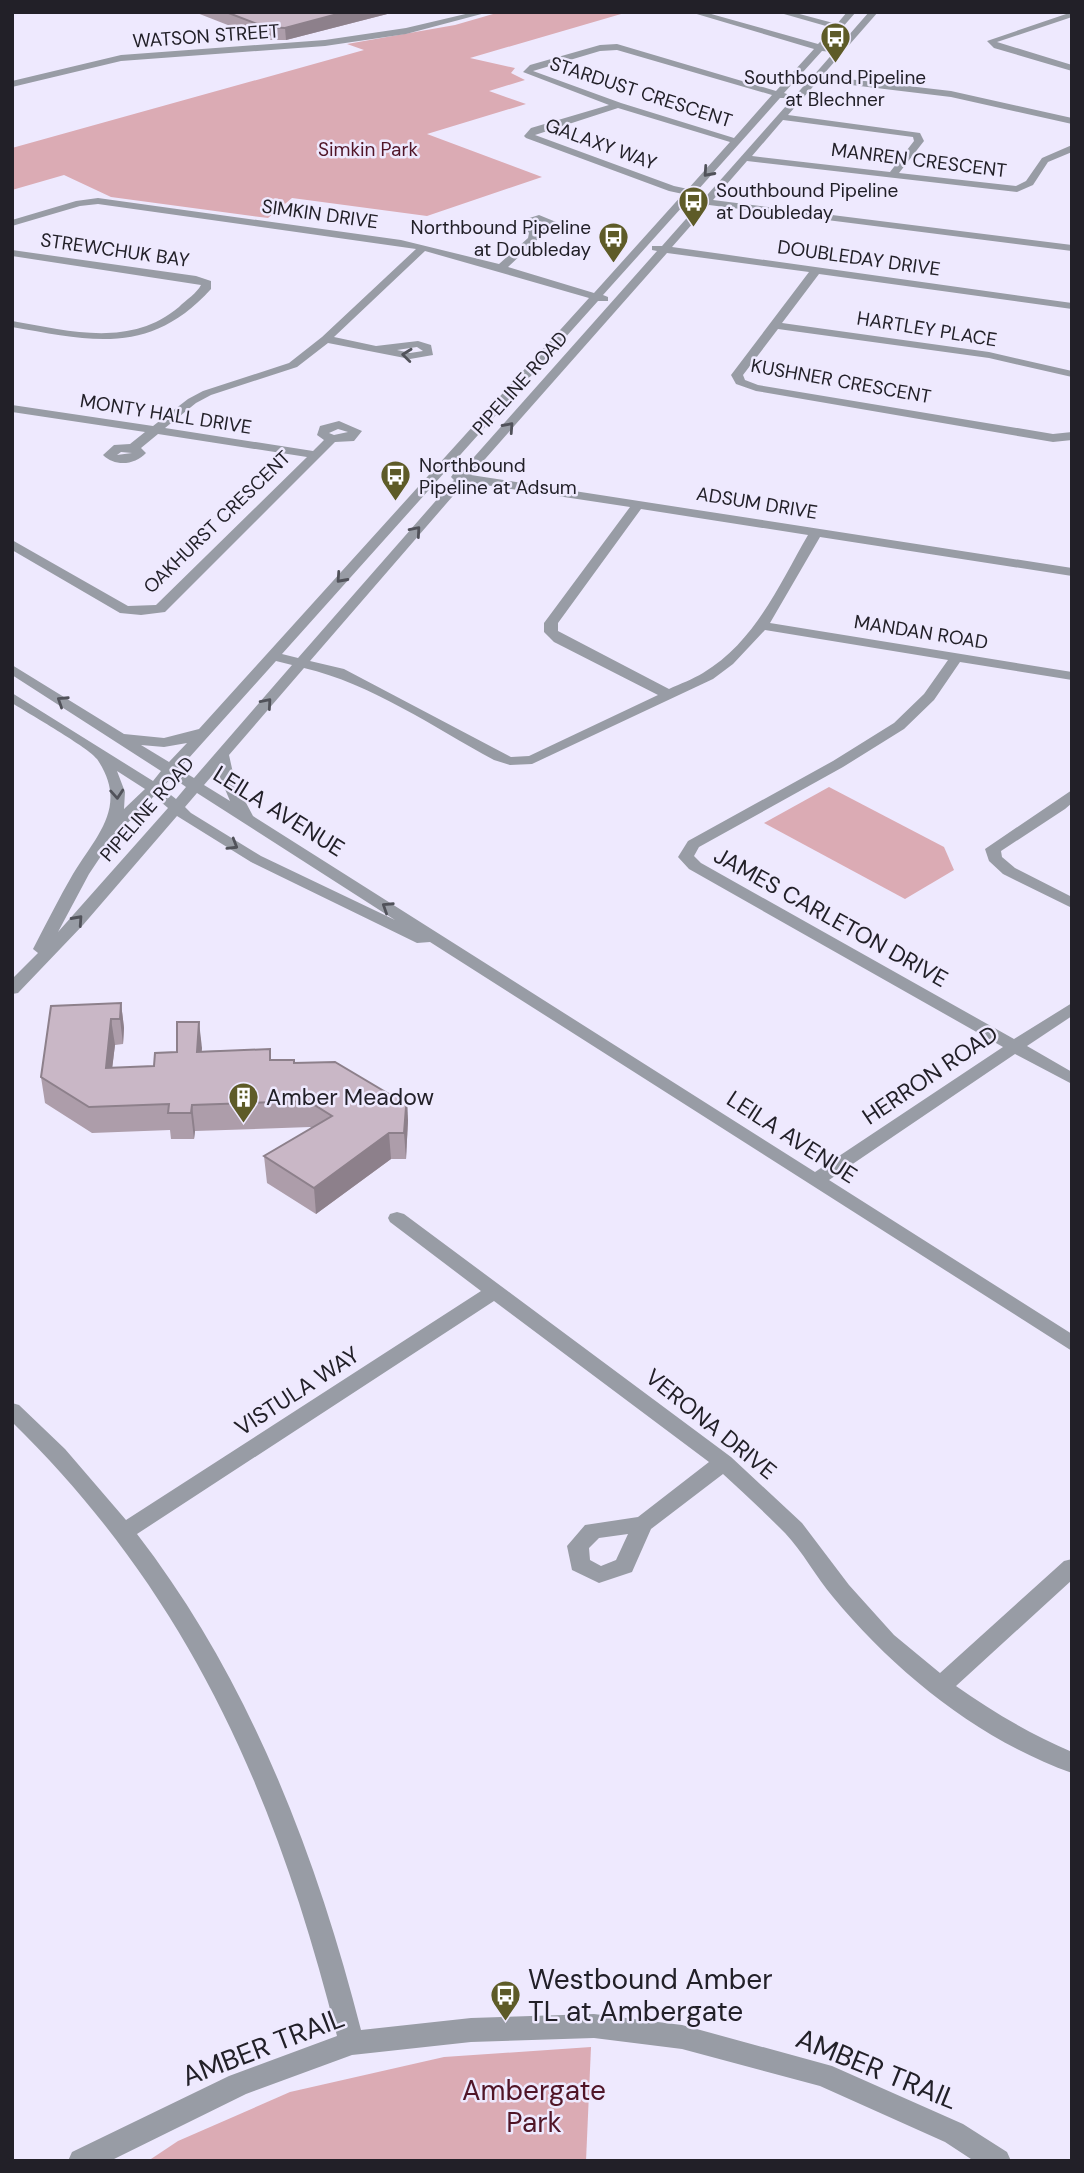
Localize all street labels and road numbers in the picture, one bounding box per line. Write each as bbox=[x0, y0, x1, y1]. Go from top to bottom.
street label: WATSON STREET bbox=[132, 18, 281, 54]
street label: STARDUST CRESCENT bbox=[547, 51, 736, 133]
street label: GALAXY WAY bbox=[542, 112, 660, 176]
street label: MANREN CRESCENT bbox=[830, 137, 1009, 183]
street label: SIMKIN DRIVE bbox=[260, 193, 380, 235]
street label: STREWCHUK BAY bbox=[39, 227, 191, 273]
street label: DOUBLEDAY DRIVE bbox=[776, 234, 942, 282]
street label: HARTLEY PLACE bbox=[855, 306, 999, 352]
street label: PIPELINE ROAD bbox=[467, 326, 573, 440]
street label: KUSHNER CRESCENT bbox=[749, 353, 933, 409]
street label: MONTY HALL DRIVE bbox=[78, 388, 254, 440]
street label: OAKHURST CRESCENT bbox=[138, 445, 296, 599]
street label: ADSUM DRIVE bbox=[695, 481, 819, 525]
street label: MANDAN ROAD bbox=[852, 609, 990, 655]
street label: PIPELINE ROAD bbox=[94, 751, 200, 867]
street label: LEILA AVENUE bbox=[208, 759, 350, 863]
street label: JAMES CARLETON DRIVE bbox=[709, 840, 953, 994]
street label: HERRON ROAD bbox=[856, 1019, 1004, 1131]
street label: LEILA AVENUE bbox=[721, 1084, 863, 1190]
street label: VISTULA WAY bbox=[229, 1340, 365, 1442]
street label: VERONA DRIVE bbox=[639, 1362, 783, 1486]
street label: AMBER TRAIL bbox=[176, 1999, 350, 2095]
street label: AMBER TRAIL bbox=[791, 2020, 963, 2118]

